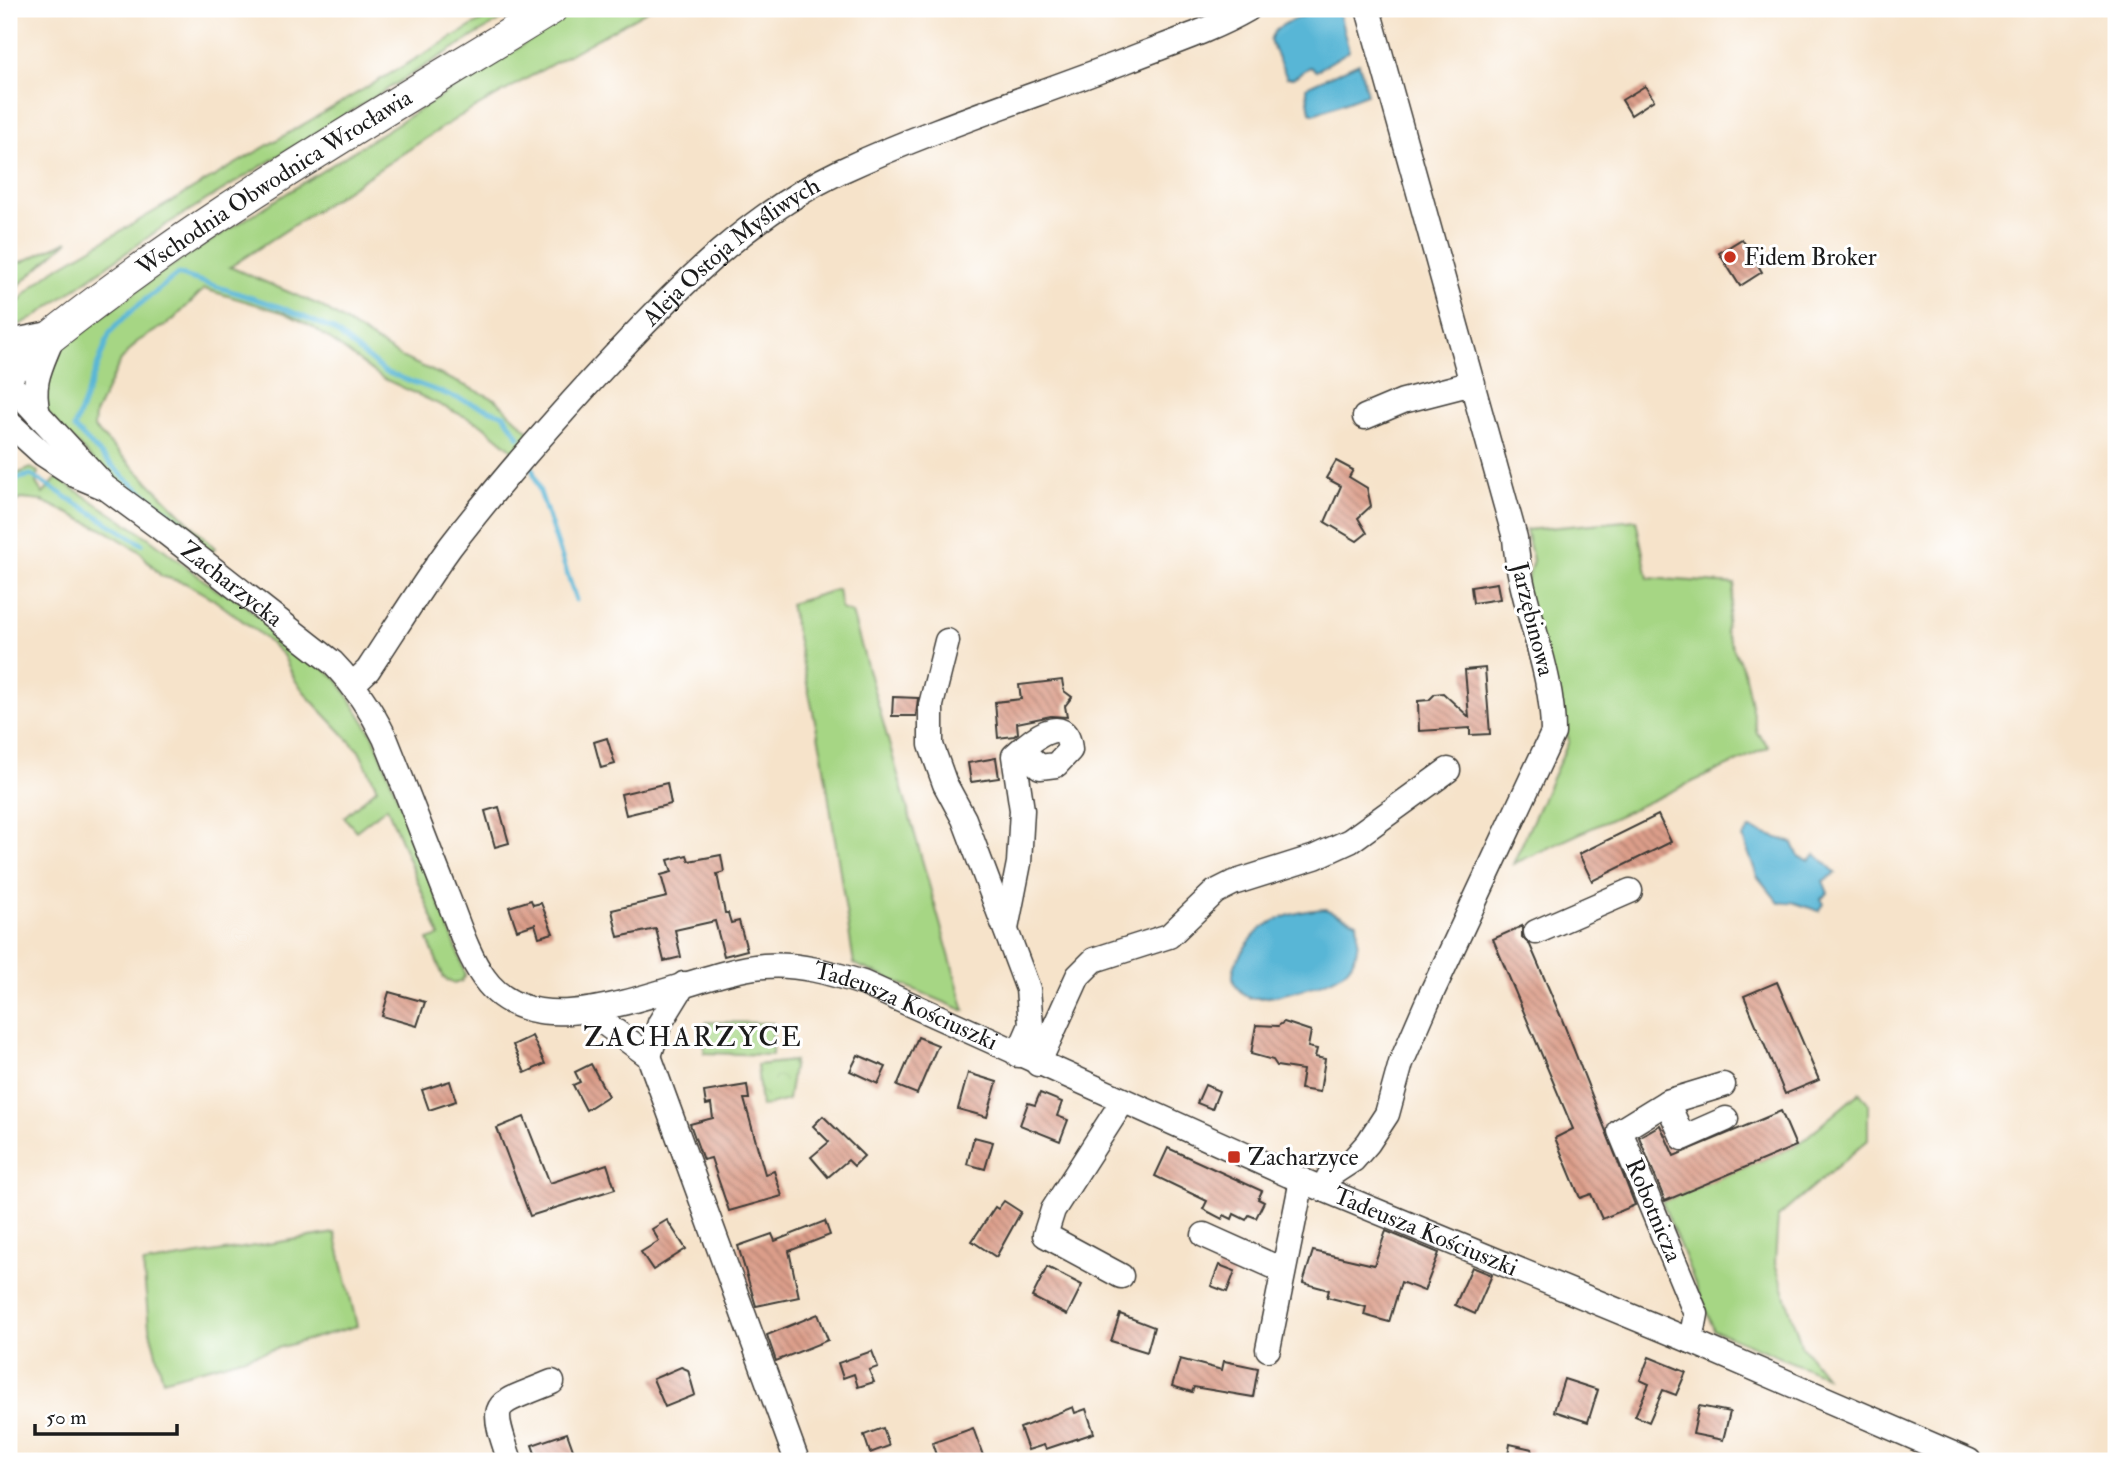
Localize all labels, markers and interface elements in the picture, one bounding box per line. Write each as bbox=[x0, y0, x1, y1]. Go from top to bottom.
street label: Wschodnia Obwodnica Wrocławia bbox=[130, 82, 419, 284]
street label: Aleja Ostoja Myśliwych bbox=[635, 170, 826, 334]
place label: Fidem Broker bbox=[1744, 242, 1877, 273]
marker: Fidem Broker bbox=[1722, 249, 1738, 265]
street label: Zacharzycka bbox=[174, 535, 290, 635]
street label: Jarzębinowa bbox=[1503, 558, 1562, 680]
street label: Tadeusza Kościuszki bbox=[811, 955, 1002, 1058]
district label: ZACHARZYCE bbox=[583, 1020, 803, 1055]
place label: Zacharzyce bbox=[1248, 1142, 1359, 1173]
marker: Zacharzyce bbox=[1226, 1149, 1242, 1165]
street label: Robotnicza bbox=[1618, 1154, 1690, 1268]
street label: Tadeusza Kościuszki bbox=[1329, 1180, 1522, 1284]
scale bar bbox=[35, 1393, 177, 1437]
text: 50 m bbox=[46, 1404, 87, 1431]

